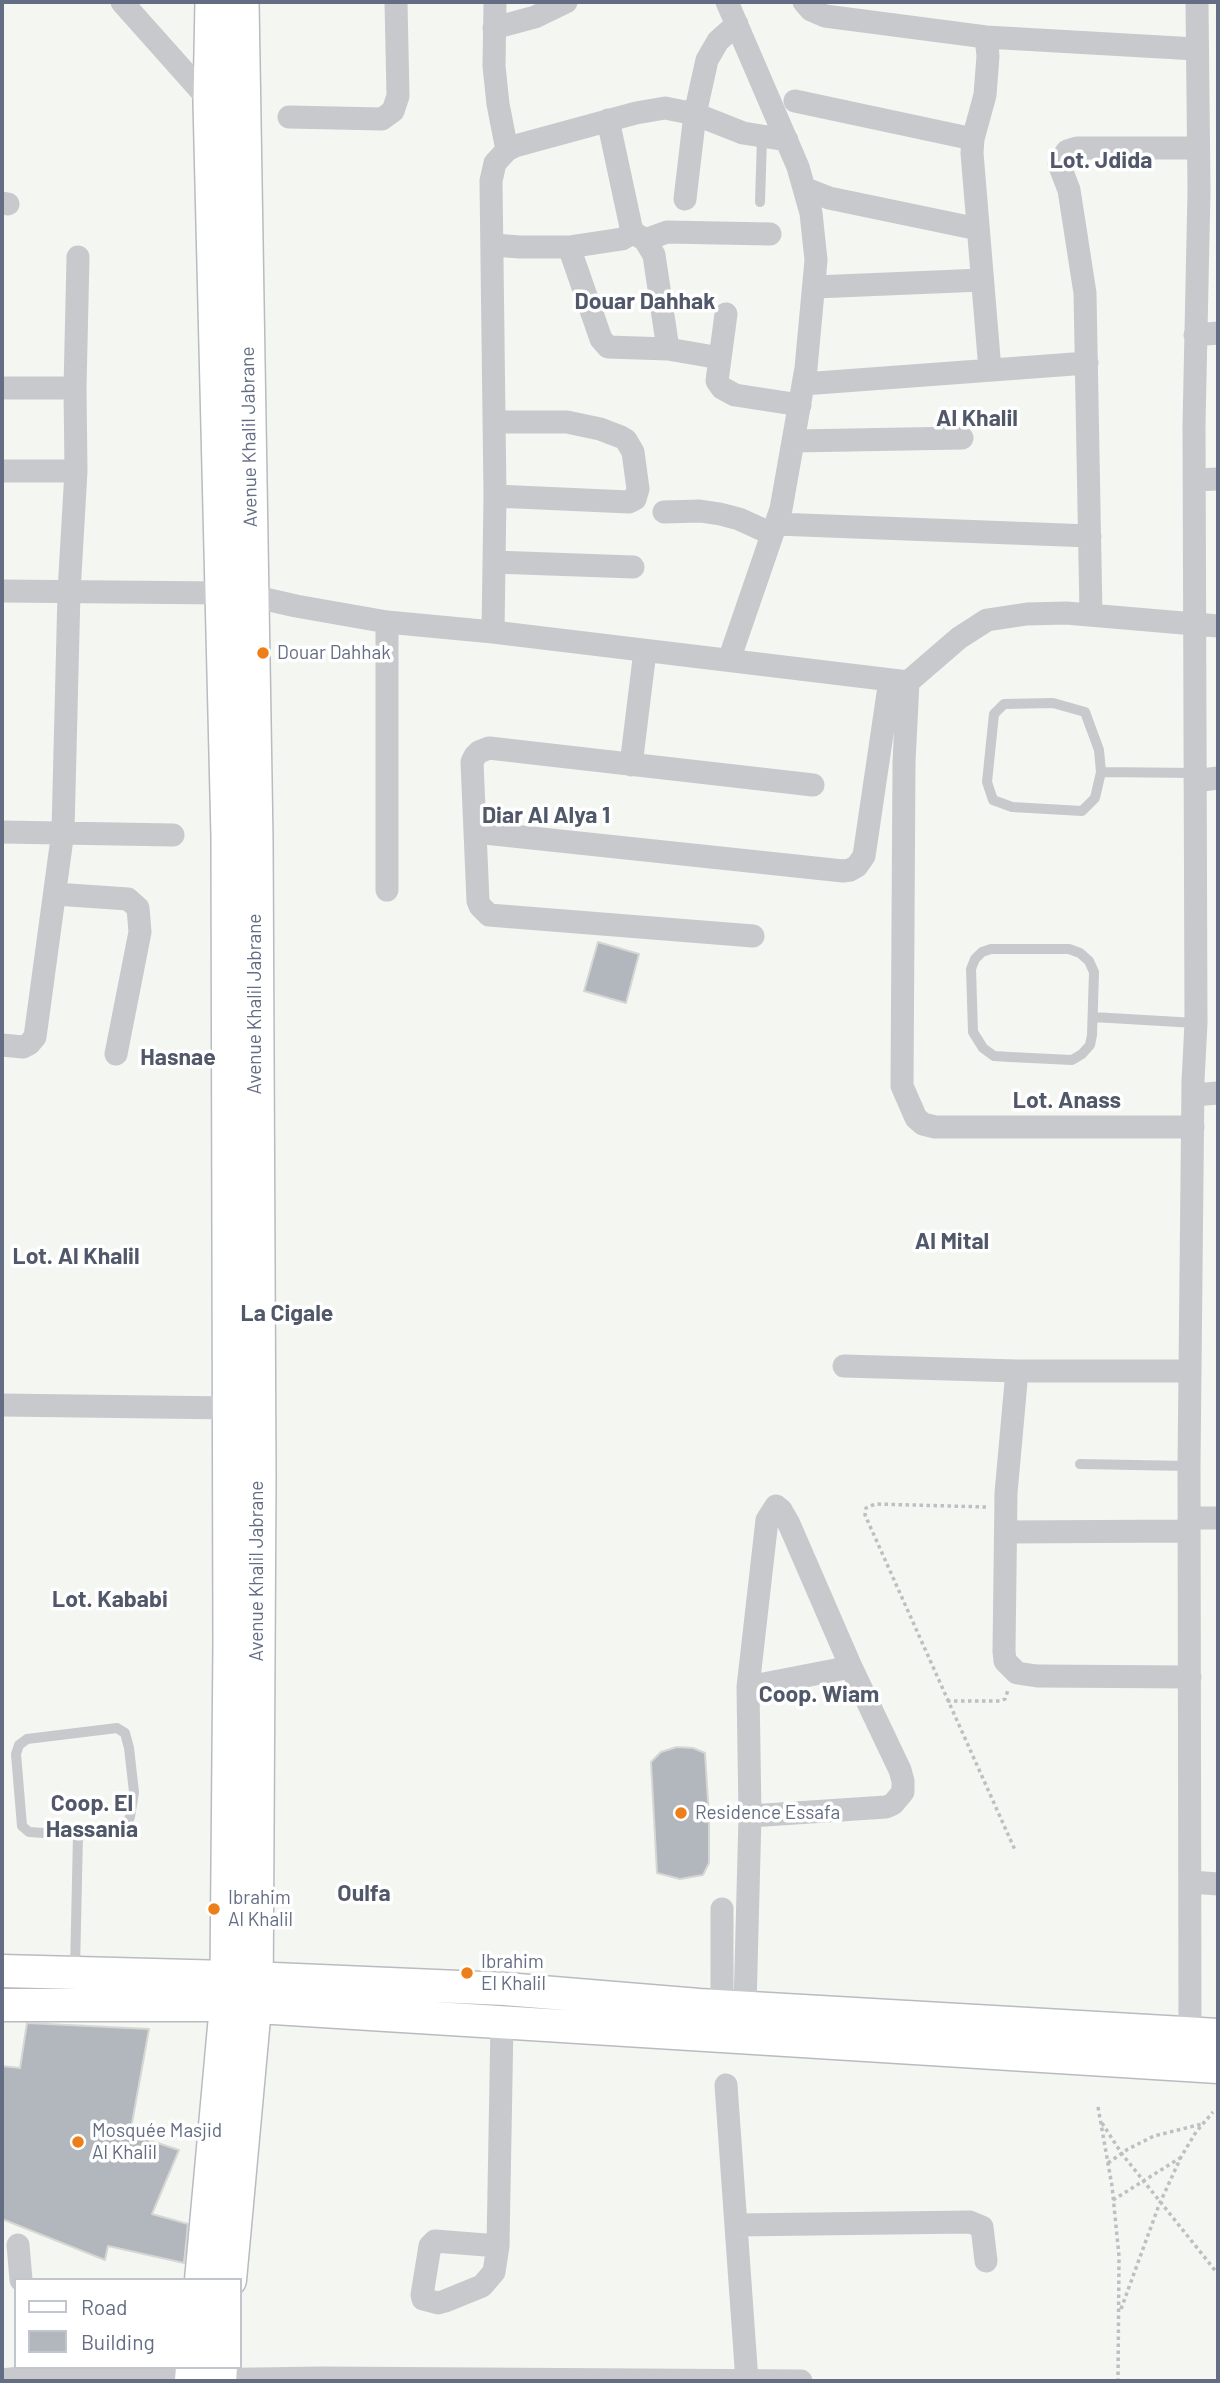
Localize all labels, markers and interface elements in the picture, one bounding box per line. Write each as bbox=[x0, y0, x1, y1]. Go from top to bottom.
district label: Lot. Jdida bbox=[1050, 146, 1152, 174]
district label: Douar Dahhak bbox=[575, 287, 715, 315]
street label: Avenue Khalil Jabrane bbox=[236, 346, 262, 528]
district label: Al Khalil bbox=[936, 404, 1018, 432]
place label: Douar Dahhak bbox=[277, 642, 391, 664]
marker: Douar Dahhak bbox=[255, 645, 271, 661]
district label: Diar Al Alya 1 bbox=[482, 801, 610, 829]
street label: Avenue Khalil Jabrane bbox=[244, 914, 266, 1094]
district label: Hasnae bbox=[140, 1043, 216, 1071]
district label: Lot. Anass bbox=[1013, 1086, 1121, 1114]
district label: Al Mital bbox=[915, 1227, 989, 1255]
district label: Lot. Al Khalil bbox=[12, 1242, 140, 1270]
district label: La Cigale bbox=[241, 1299, 333, 1327]
street label: Avenue Khalil Jabrane bbox=[246, 1481, 268, 1661]
district label: Lot. Kababi bbox=[52, 1585, 168, 1613]
district label: Coop. Wiam bbox=[759, 1680, 879, 1708]
district label: Coop. El Hassania bbox=[46, 1789, 138, 1843]
place label: Residence Essafa bbox=[695, 1802, 840, 1824]
marker: Residence Essafa bbox=[673, 1805, 689, 1821]
district label: Oulfa bbox=[337, 1879, 391, 1907]
place label: Ibrahim Al Khalil bbox=[228, 1887, 293, 1931]
marker: Ibrahim Al Khalil bbox=[206, 1901, 222, 1917]
place label: Ibrahim El Khalil bbox=[481, 1951, 546, 1995]
marker: Ibrahim El Khalil bbox=[459, 1965, 475, 1981]
place label: Mosquée Masjid Al Khalil bbox=[92, 2120, 222, 2164]
marker: Mosquée Masjid Al Khalil bbox=[70, 2134, 86, 2150]
legend bbox=[14, 2278, 242, 2369]
text: Road bbox=[81, 2294, 127, 2319]
text: Building bbox=[81, 2329, 155, 2354]

